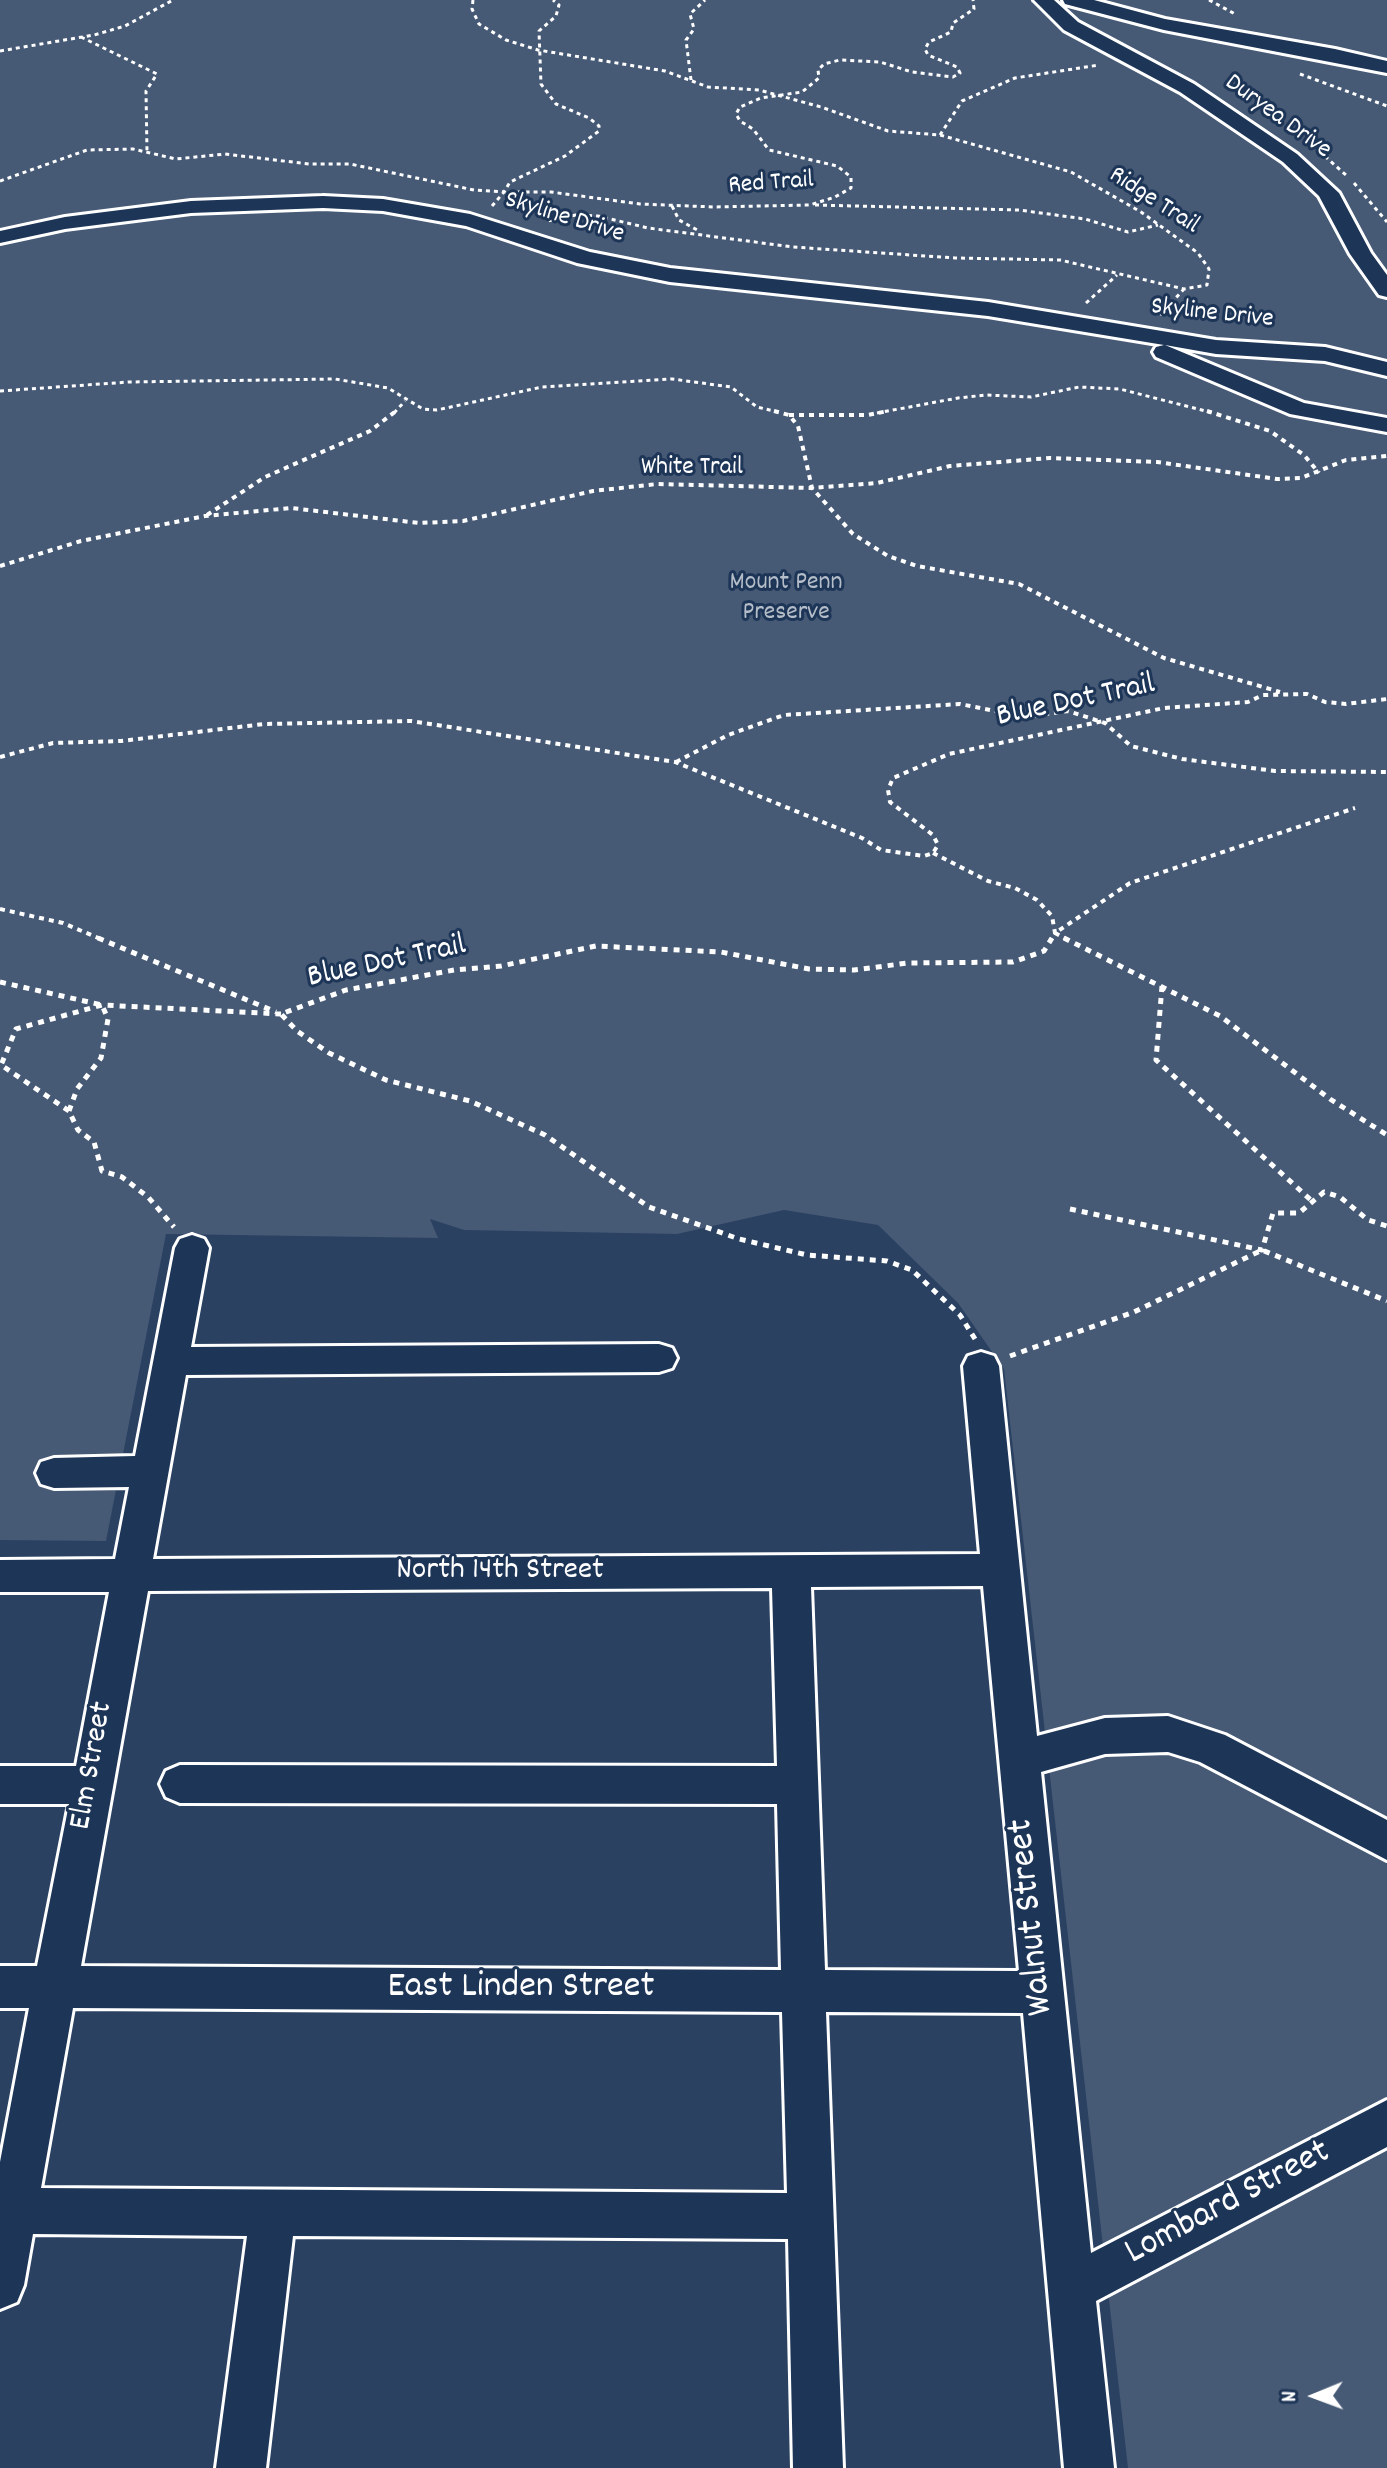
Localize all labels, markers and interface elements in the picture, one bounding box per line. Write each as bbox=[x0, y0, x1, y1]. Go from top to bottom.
street label: Duryea Drive bbox=[1217, 69, 1337, 167]
street label: Ridge Trail bbox=[1102, 161, 1204, 243]
street label: Red Trail bbox=[727, 166, 815, 204]
street label: Skyline Drive bbox=[501, 186, 627, 252]
street label: Skyline Drive bbox=[1149, 293, 1275, 337]
street label: White Trail bbox=[641, 453, 743, 485]
park label: Mount Penn Preserve bbox=[730, 568, 842, 630]
street label: Blue Dot Trail bbox=[993, 667, 1159, 739]
street label: Blue Dot Trail bbox=[304, 928, 470, 1000]
street label: North 14th Street bbox=[396, 1554, 604, 1592]
street label: Elm Street bbox=[64, 1699, 124, 1833]
street label: Walnut Street bbox=[1001, 1816, 1067, 2018]
street label: East Linden Street bbox=[388, 1967, 654, 2013]
street label: Lombard Street bbox=[1119, 2132, 1339, 2278]
north arrow bbox=[1275, 2356, 1355, 2436]
text: N bbox=[1275, 2391, 1306, 2402]

